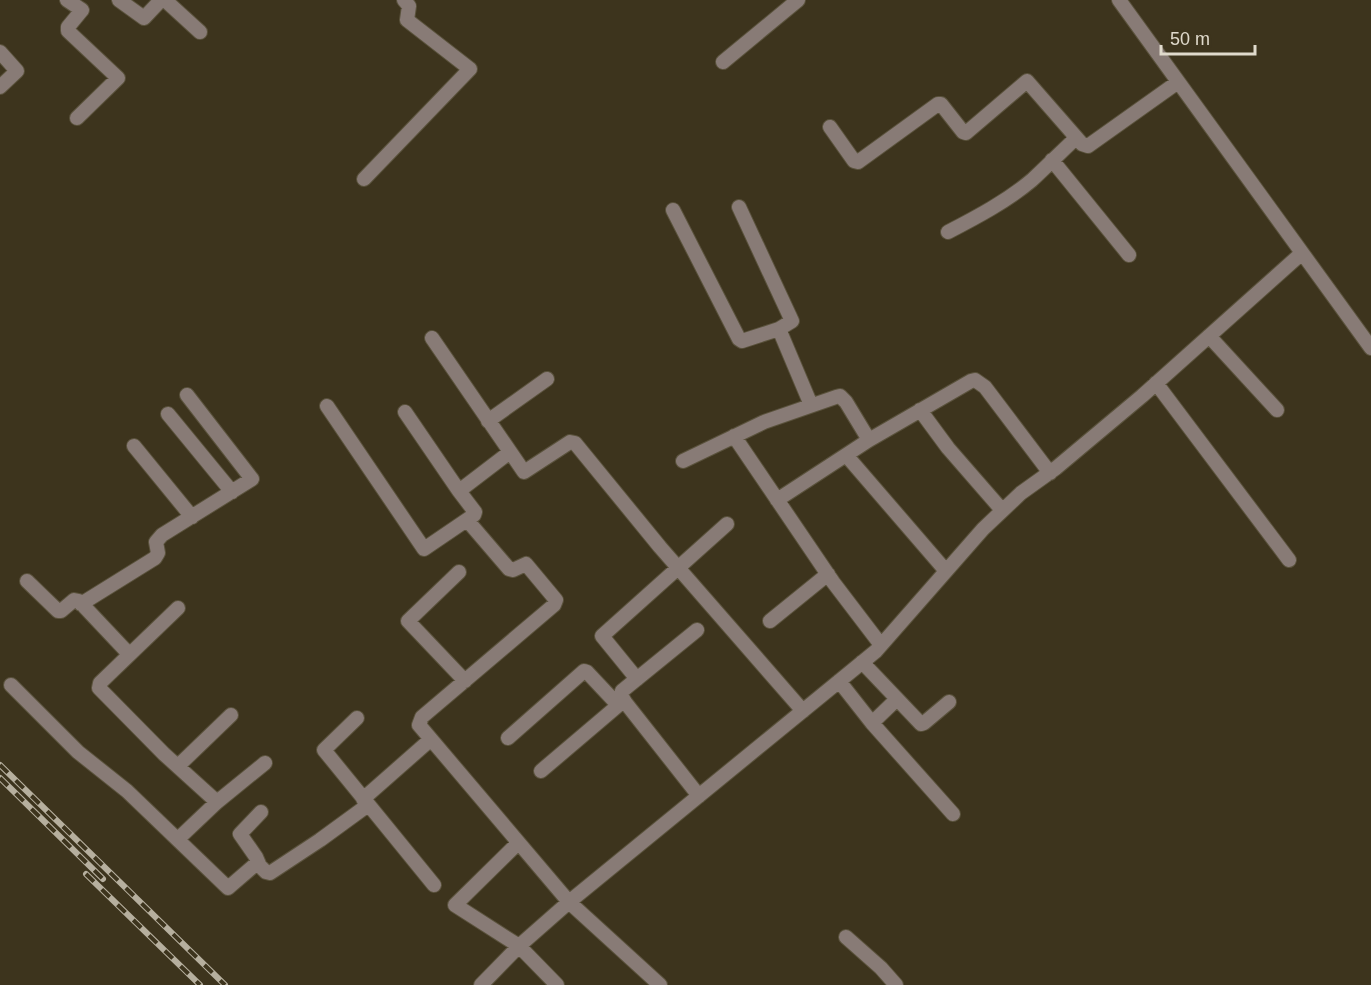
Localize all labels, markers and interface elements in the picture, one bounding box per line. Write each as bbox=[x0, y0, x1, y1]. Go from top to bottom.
scale bar bbox=[1161, 18, 1256, 56]
text: 50 m bbox=[1170, 29, 1210, 49]

